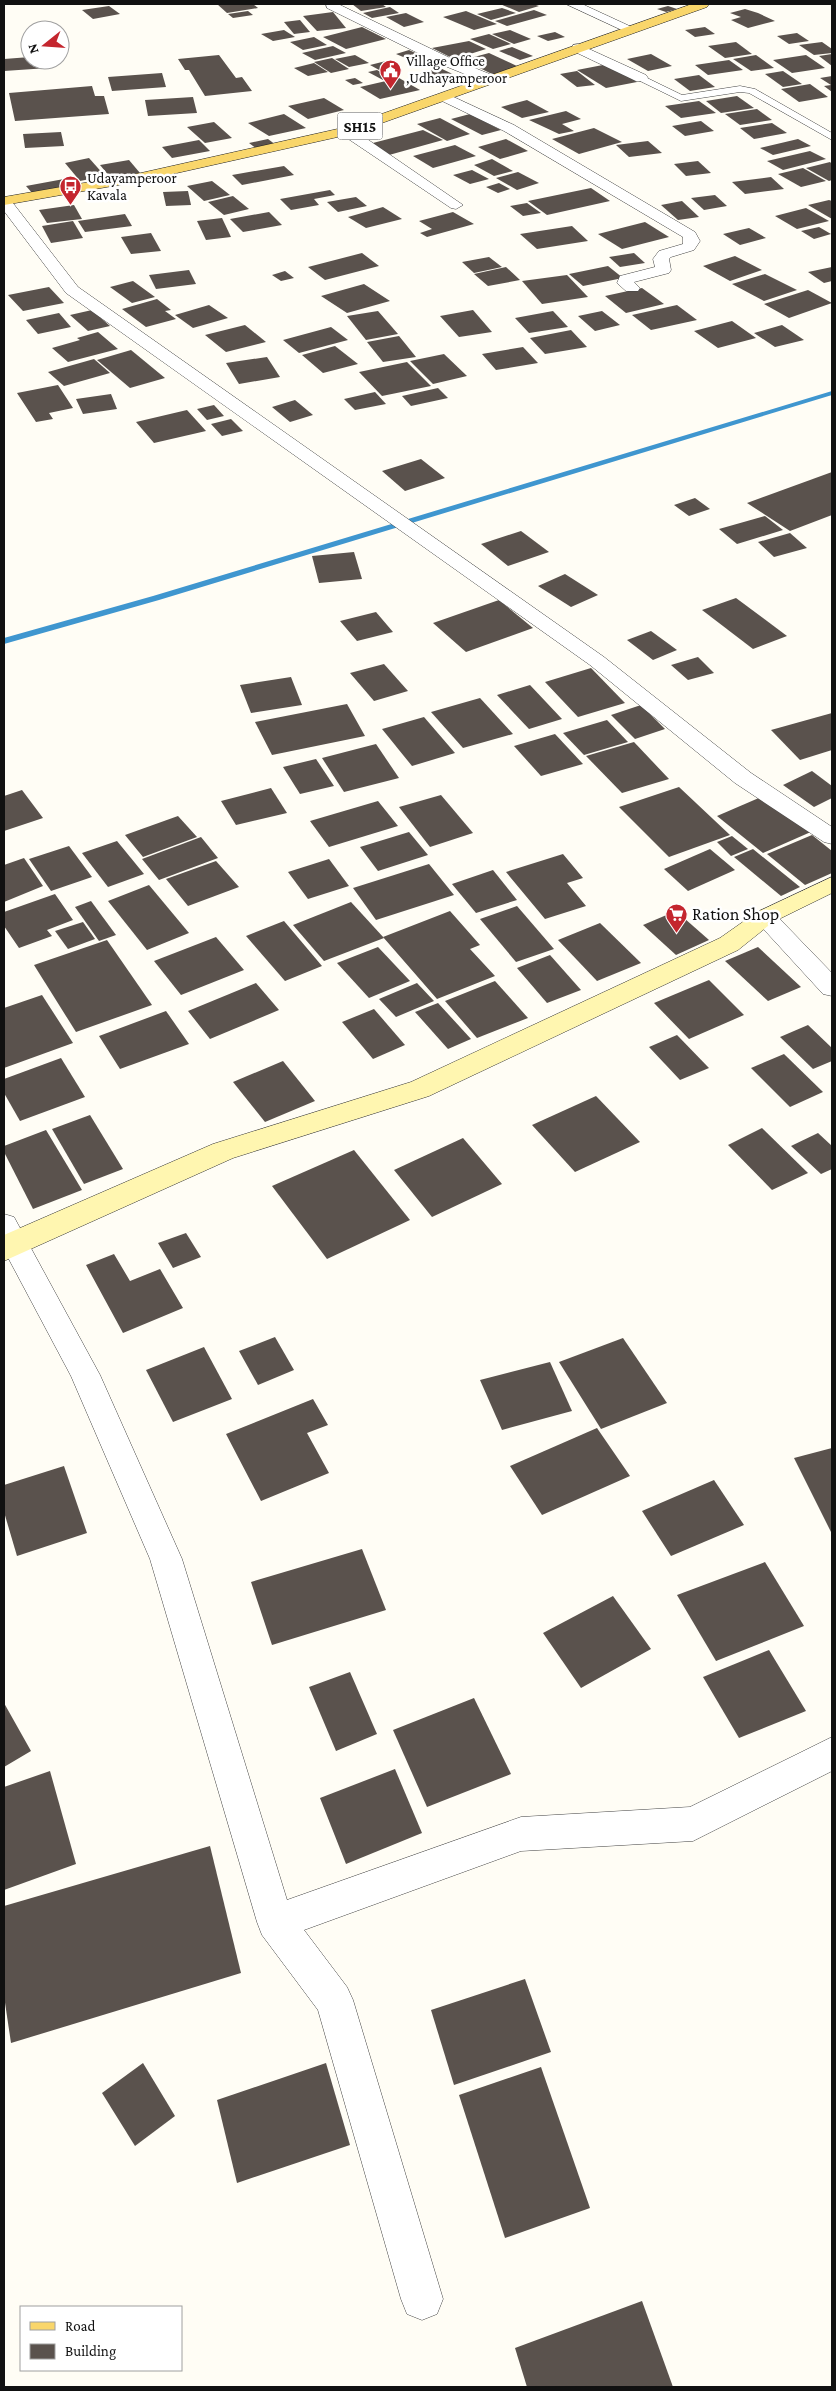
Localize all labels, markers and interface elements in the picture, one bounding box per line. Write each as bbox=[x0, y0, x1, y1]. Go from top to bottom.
north arrow bbox=[20, 20, 70, 70]
text: N bbox=[23, 41, 42, 56]
place label: Village Office ,Udhayamperoor bbox=[406, 53, 508, 87]
public building icon: Village Office ,Udhayamperoor bbox=[378, 58, 402, 89]
road number: SH15 bbox=[338, 112, 382, 140]
place label: Udayamperoor Kavala bbox=[87, 170, 177, 203]
bus stop icon: Udayamperoor Kavala bbox=[59, 175, 83, 206]
supermarket icon: Ration Shop bbox=[664, 902, 688, 933]
place label: Ration Shop bbox=[692, 904, 779, 924]
legend bbox=[20, 2306, 182, 2371]
text: Road bbox=[65, 2318, 96, 2334]
text: Building bbox=[65, 2343, 116, 2360]

